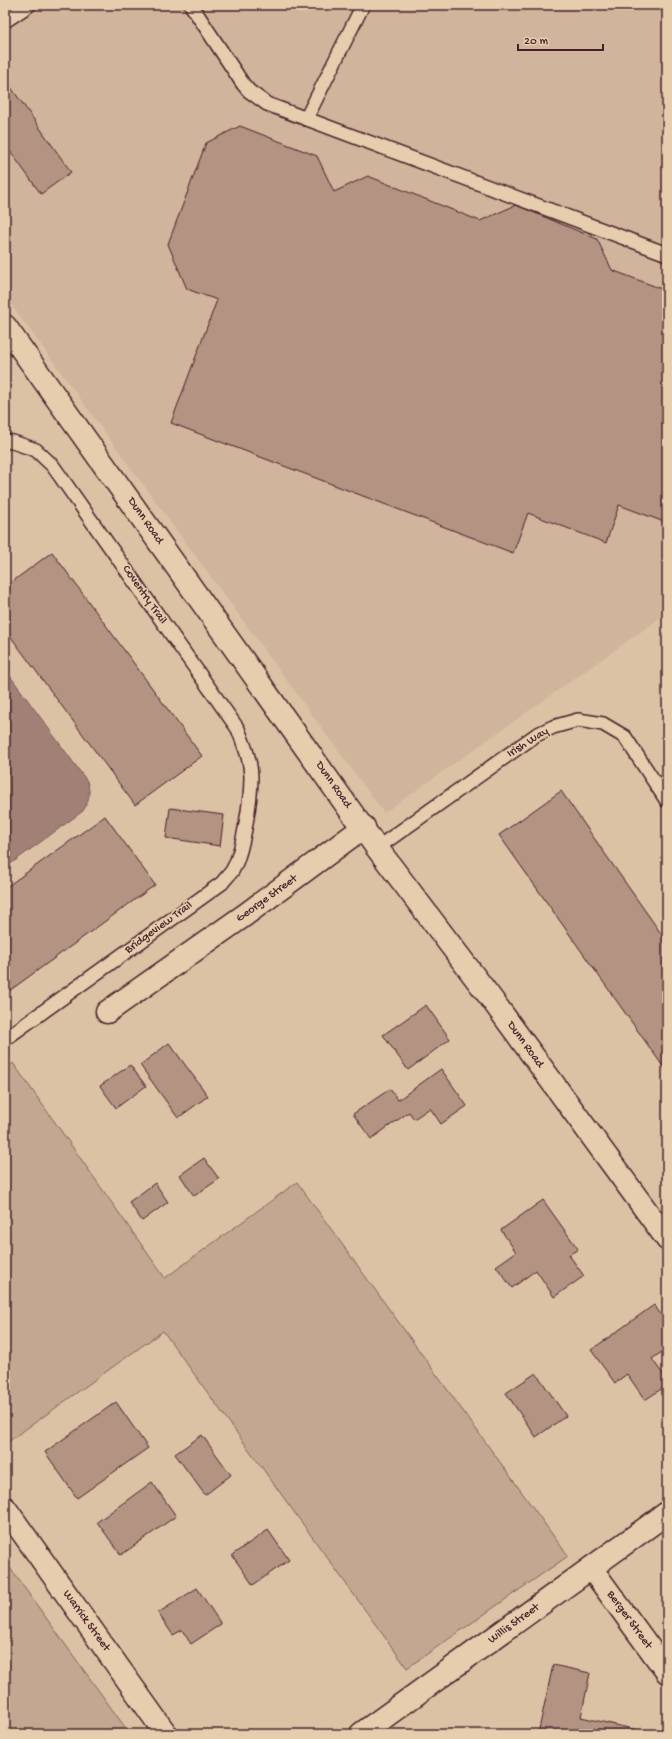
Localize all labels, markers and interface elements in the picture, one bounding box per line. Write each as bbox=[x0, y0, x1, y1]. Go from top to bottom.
scale bar bbox=[518, 26, 603, 52]
text: 20 m bbox=[524, 35, 549, 49]
street label: Dunn Road bbox=[123, 494, 167, 548]
street label: Coventry Trail bbox=[119, 563, 170, 627]
street label: Irish Way bbox=[505, 725, 551, 761]
street label: Dunn Road bbox=[311, 758, 355, 812]
street label: George Street bbox=[234, 872, 301, 926]
street label: Bridgeview Trail bbox=[122, 899, 196, 958]
street label: Dunn Road bbox=[503, 1018, 547, 1072]
street label: Berger Street bbox=[603, 1587, 655, 1653]
street label: Warrick Street bbox=[59, 1588, 114, 1655]
street label: Willis Street bbox=[486, 1600, 543, 1647]

